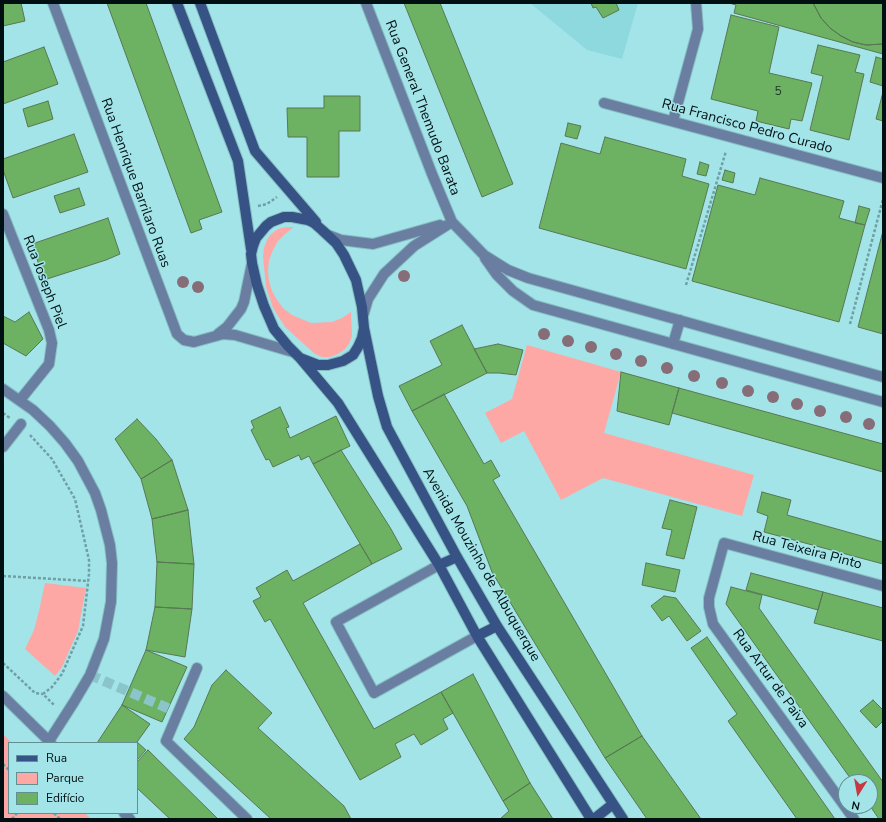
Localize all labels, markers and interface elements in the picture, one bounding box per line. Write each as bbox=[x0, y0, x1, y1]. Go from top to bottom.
street label: Rua General Themudo Barata bbox=[381, 18, 463, 198]
house number: 5 bbox=[774, 85, 782, 99]
street label: Rua Henrique Barrilaro Ruas bbox=[96, 96, 174, 270]
street label: Rua Francisco Pedro Curado bbox=[660, 96, 834, 158]
street label: Rua Joseph Piel bbox=[19, 233, 69, 331]
street label: Avenida Mouzinho de Albuquerque bbox=[419, 465, 543, 665]
street label: Rua Teixeira Pinto bbox=[750, 528, 864, 574]
street label: Rua Artur de Paiva bbox=[729, 626, 811, 732]
legend bbox=[8, 742, 138, 814]
text: Rua bbox=[46, 750, 67, 766]
text: Parque bbox=[46, 770, 84, 786]
north arrow bbox=[838, 774, 878, 814]
text: Edifício bbox=[46, 790, 85, 806]
text: N bbox=[850, 797, 861, 813]

